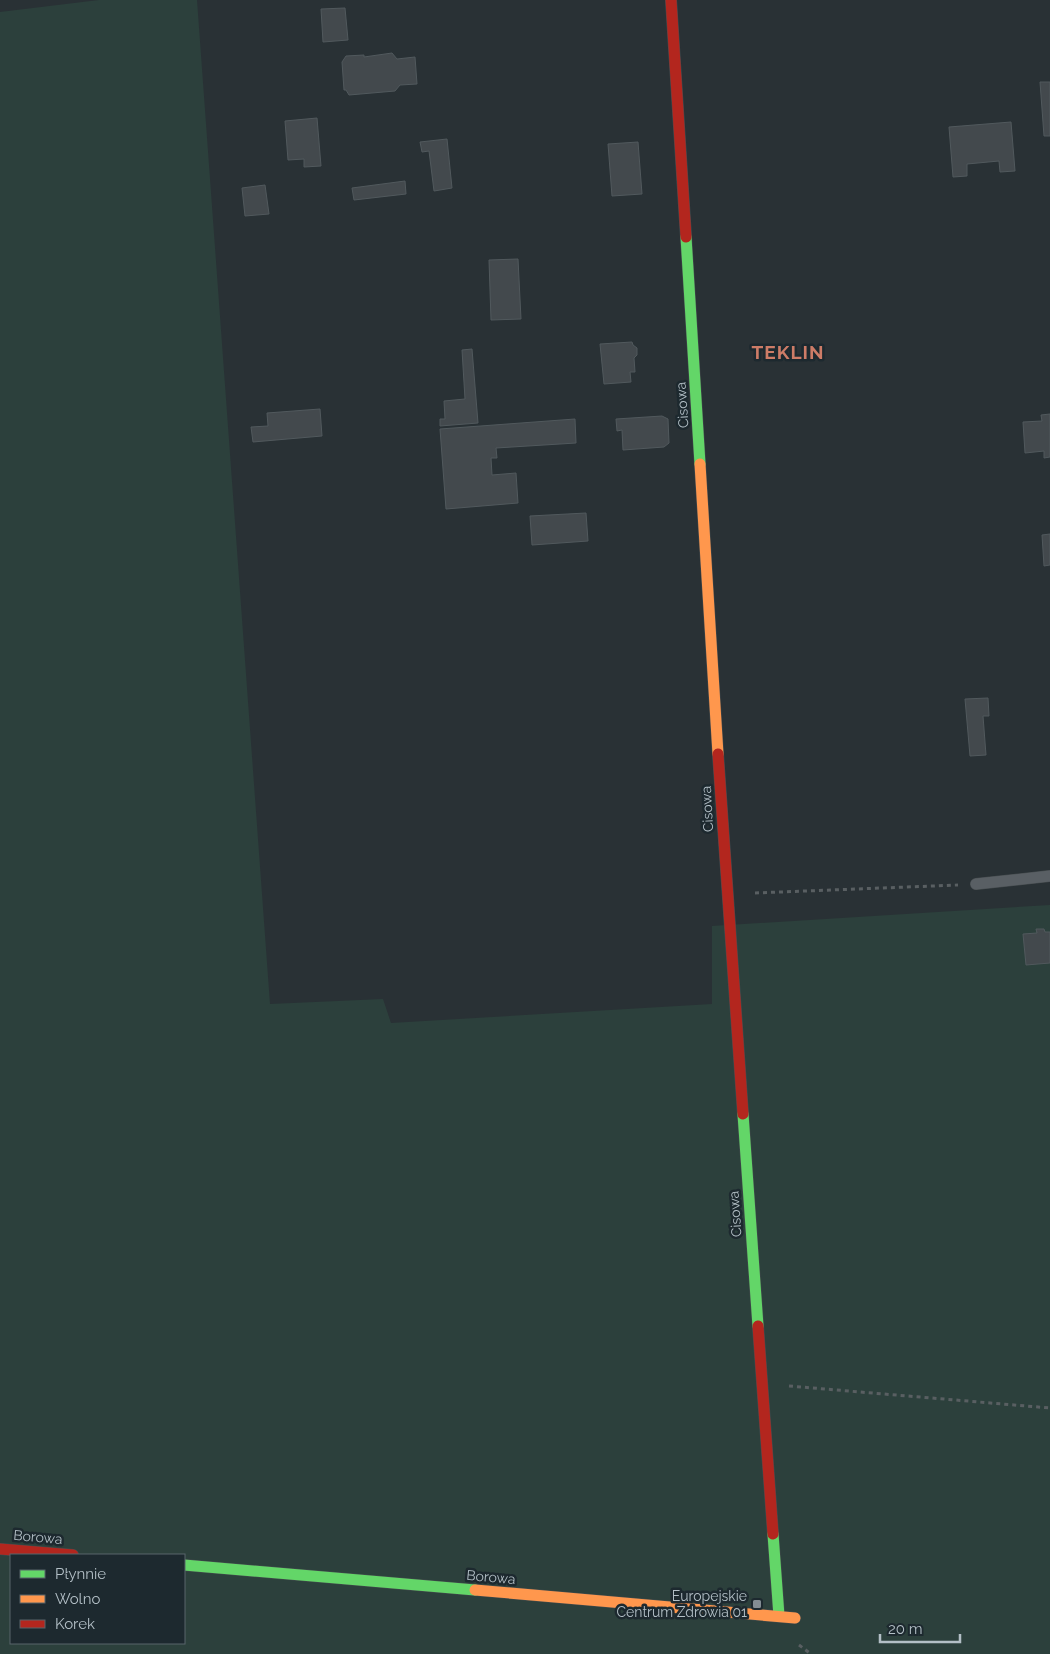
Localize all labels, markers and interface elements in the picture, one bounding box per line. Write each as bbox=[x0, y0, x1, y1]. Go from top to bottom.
district label: TEKLIN bbox=[752, 341, 824, 363]
street label: Cisowa bbox=[672, 381, 692, 429]
street label: Cisowa bbox=[698, 785, 716, 833]
street label: Cisowa bbox=[725, 1190, 745, 1238]
street label: Borowa bbox=[13, 1527, 63, 1547]
legend bbox=[10, 1554, 185, 1644]
text: Płynnie bbox=[55, 1565, 106, 1583]
street label: Borowa bbox=[466, 1567, 516, 1587]
place label: Europejskie Centrum Zdrowia 01 bbox=[616, 1588, 747, 1620]
text: Wolno bbox=[55, 1590, 100, 1608]
marker: Europejskie Centrum Zdrowia 01 bbox=[751, 1598, 763, 1610]
scale bar bbox=[880, 1612, 960, 1644]
text: Korek bbox=[55, 1615, 95, 1633]
text: 20 m bbox=[888, 1620, 923, 1638]

